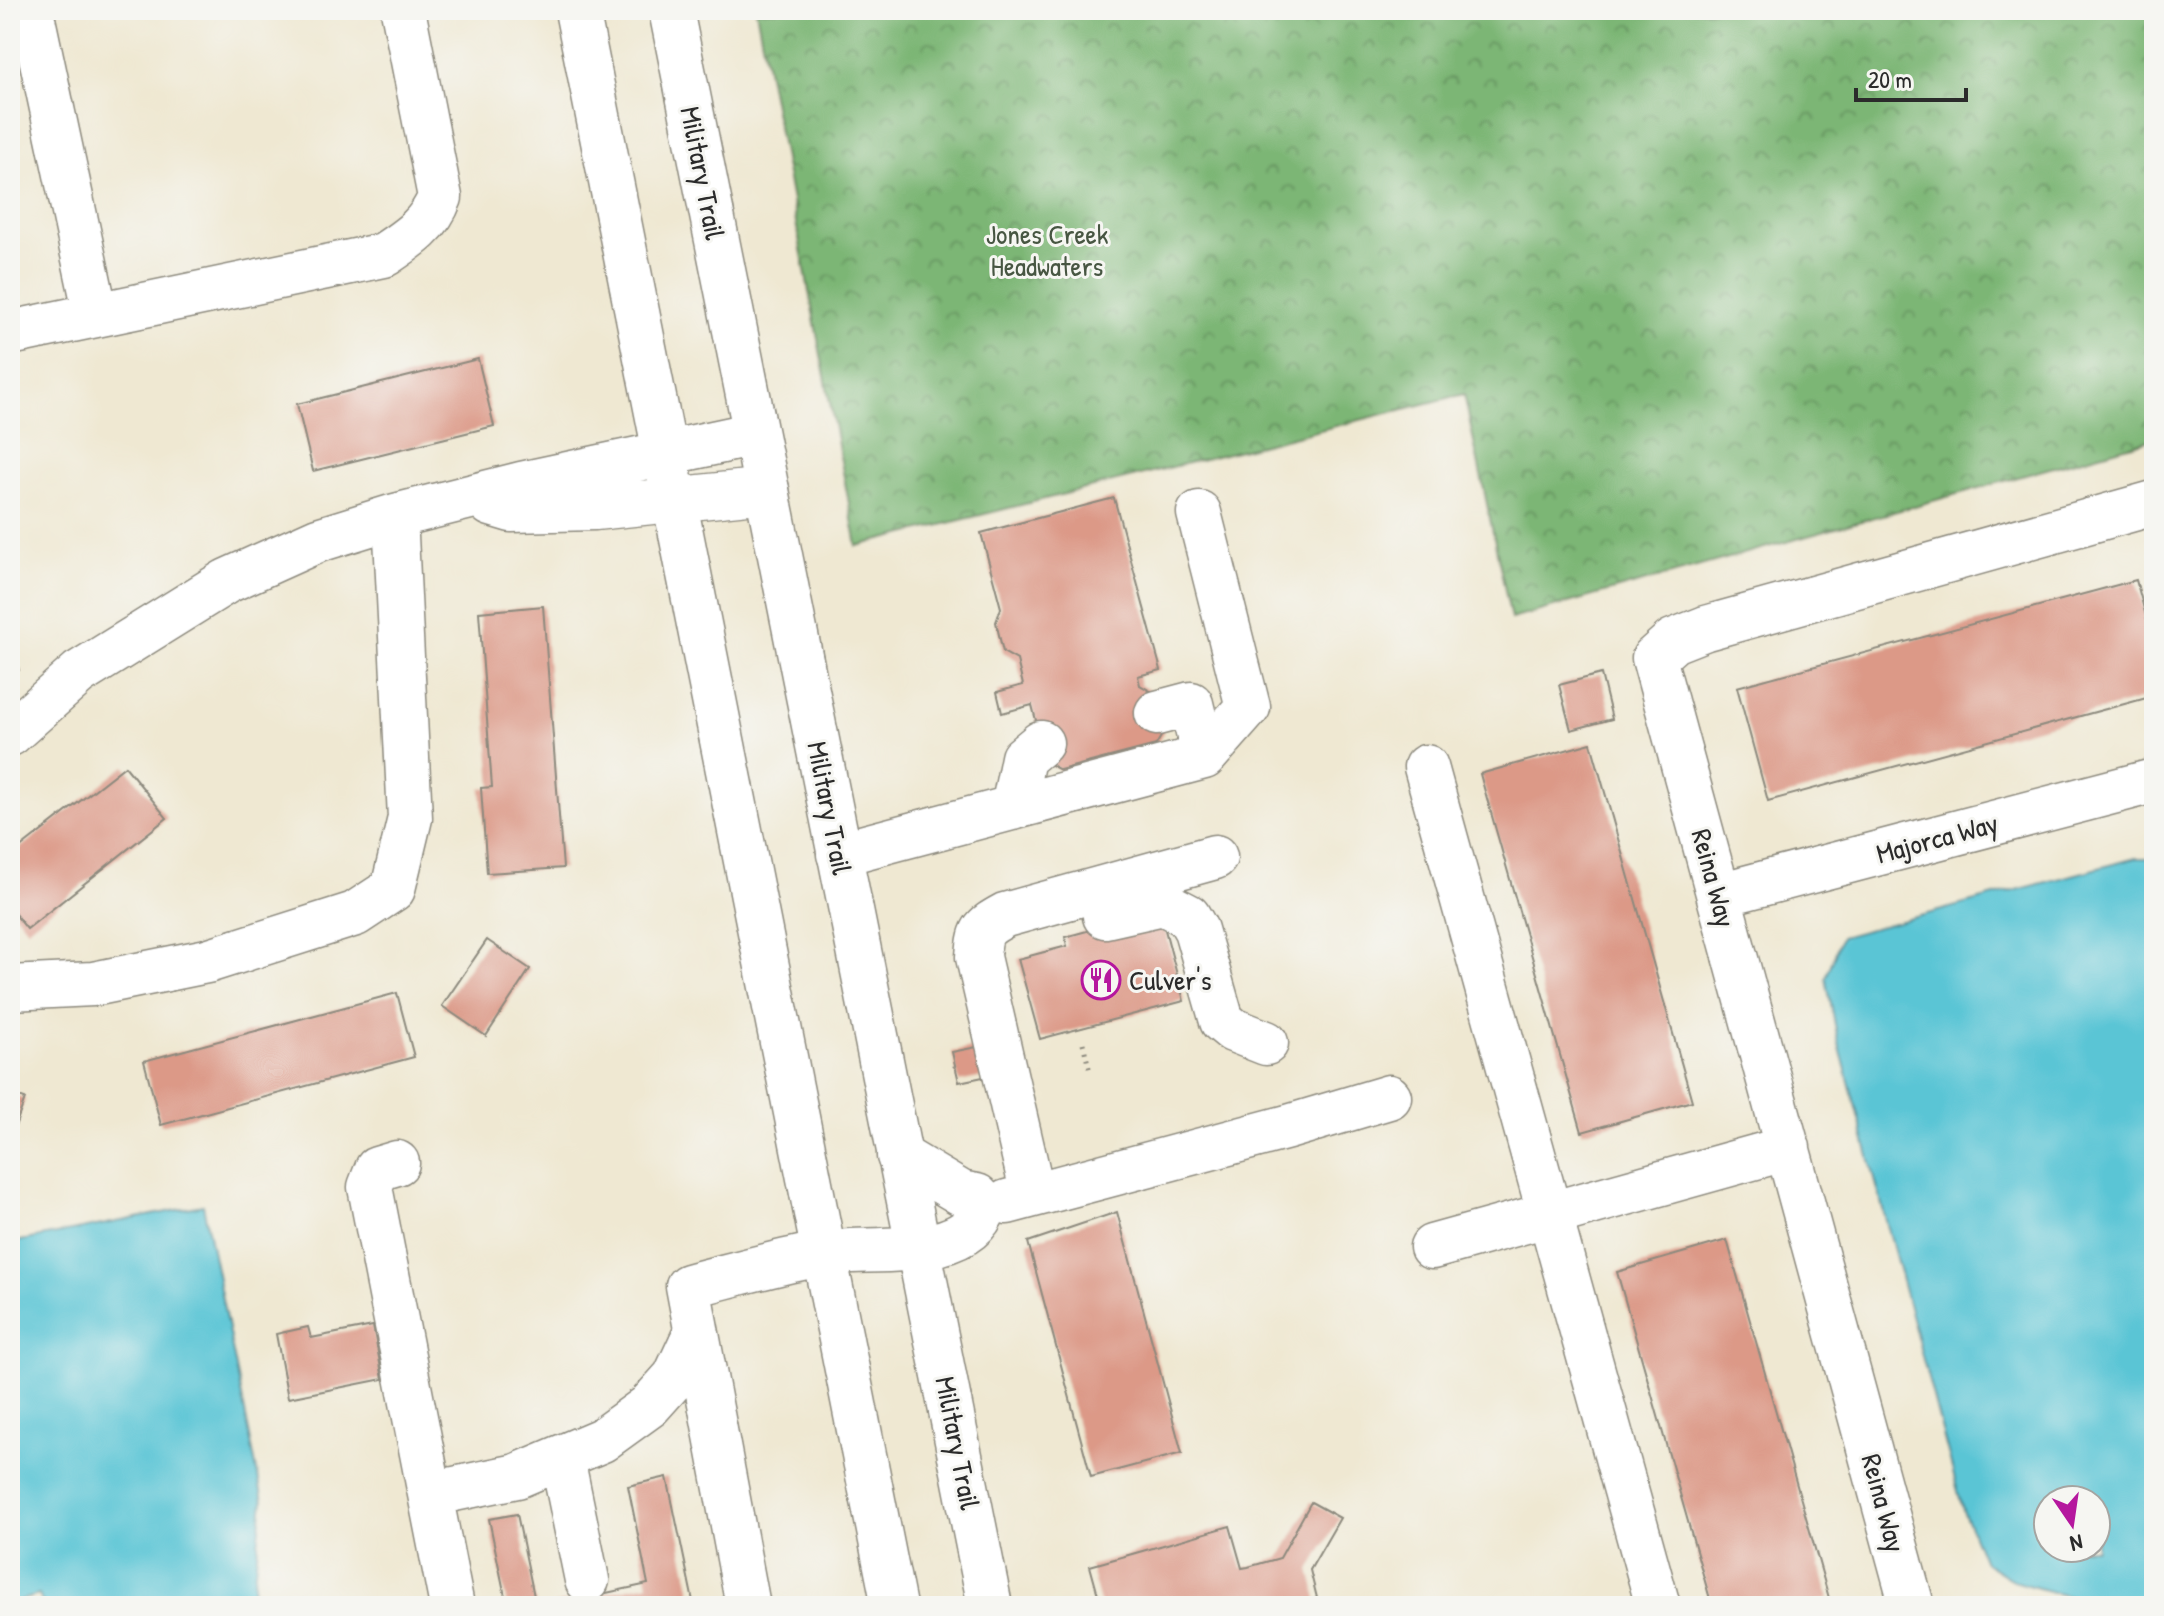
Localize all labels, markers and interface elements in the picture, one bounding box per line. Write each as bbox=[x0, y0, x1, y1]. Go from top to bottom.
scale bar bbox=[1856, 52, 1966, 102]
text: 20 m bbox=[1868, 63, 1912, 95]
street label: Military Trail bbox=[671, 103, 735, 243]
park label: Jones Creek Headwaters bbox=[986, 215, 1109, 285]
street label: Military Trail bbox=[798, 738, 862, 878]
street label: Majorca Way bbox=[1872, 803, 2002, 872]
street label: Reina Way bbox=[1683, 825, 1745, 931]
restaurant icon: Culver's bbox=[1080, 959, 1122, 1001]
place label: Culver's bbox=[1129, 961, 1212, 999]
street label: Military Trail bbox=[926, 1373, 990, 1513]
street label: Reina Way bbox=[1853, 1450, 1915, 1556]
north arrow bbox=[2032, 1484, 2112, 1564]
text: N bbox=[2067, 1528, 2086, 1559]

